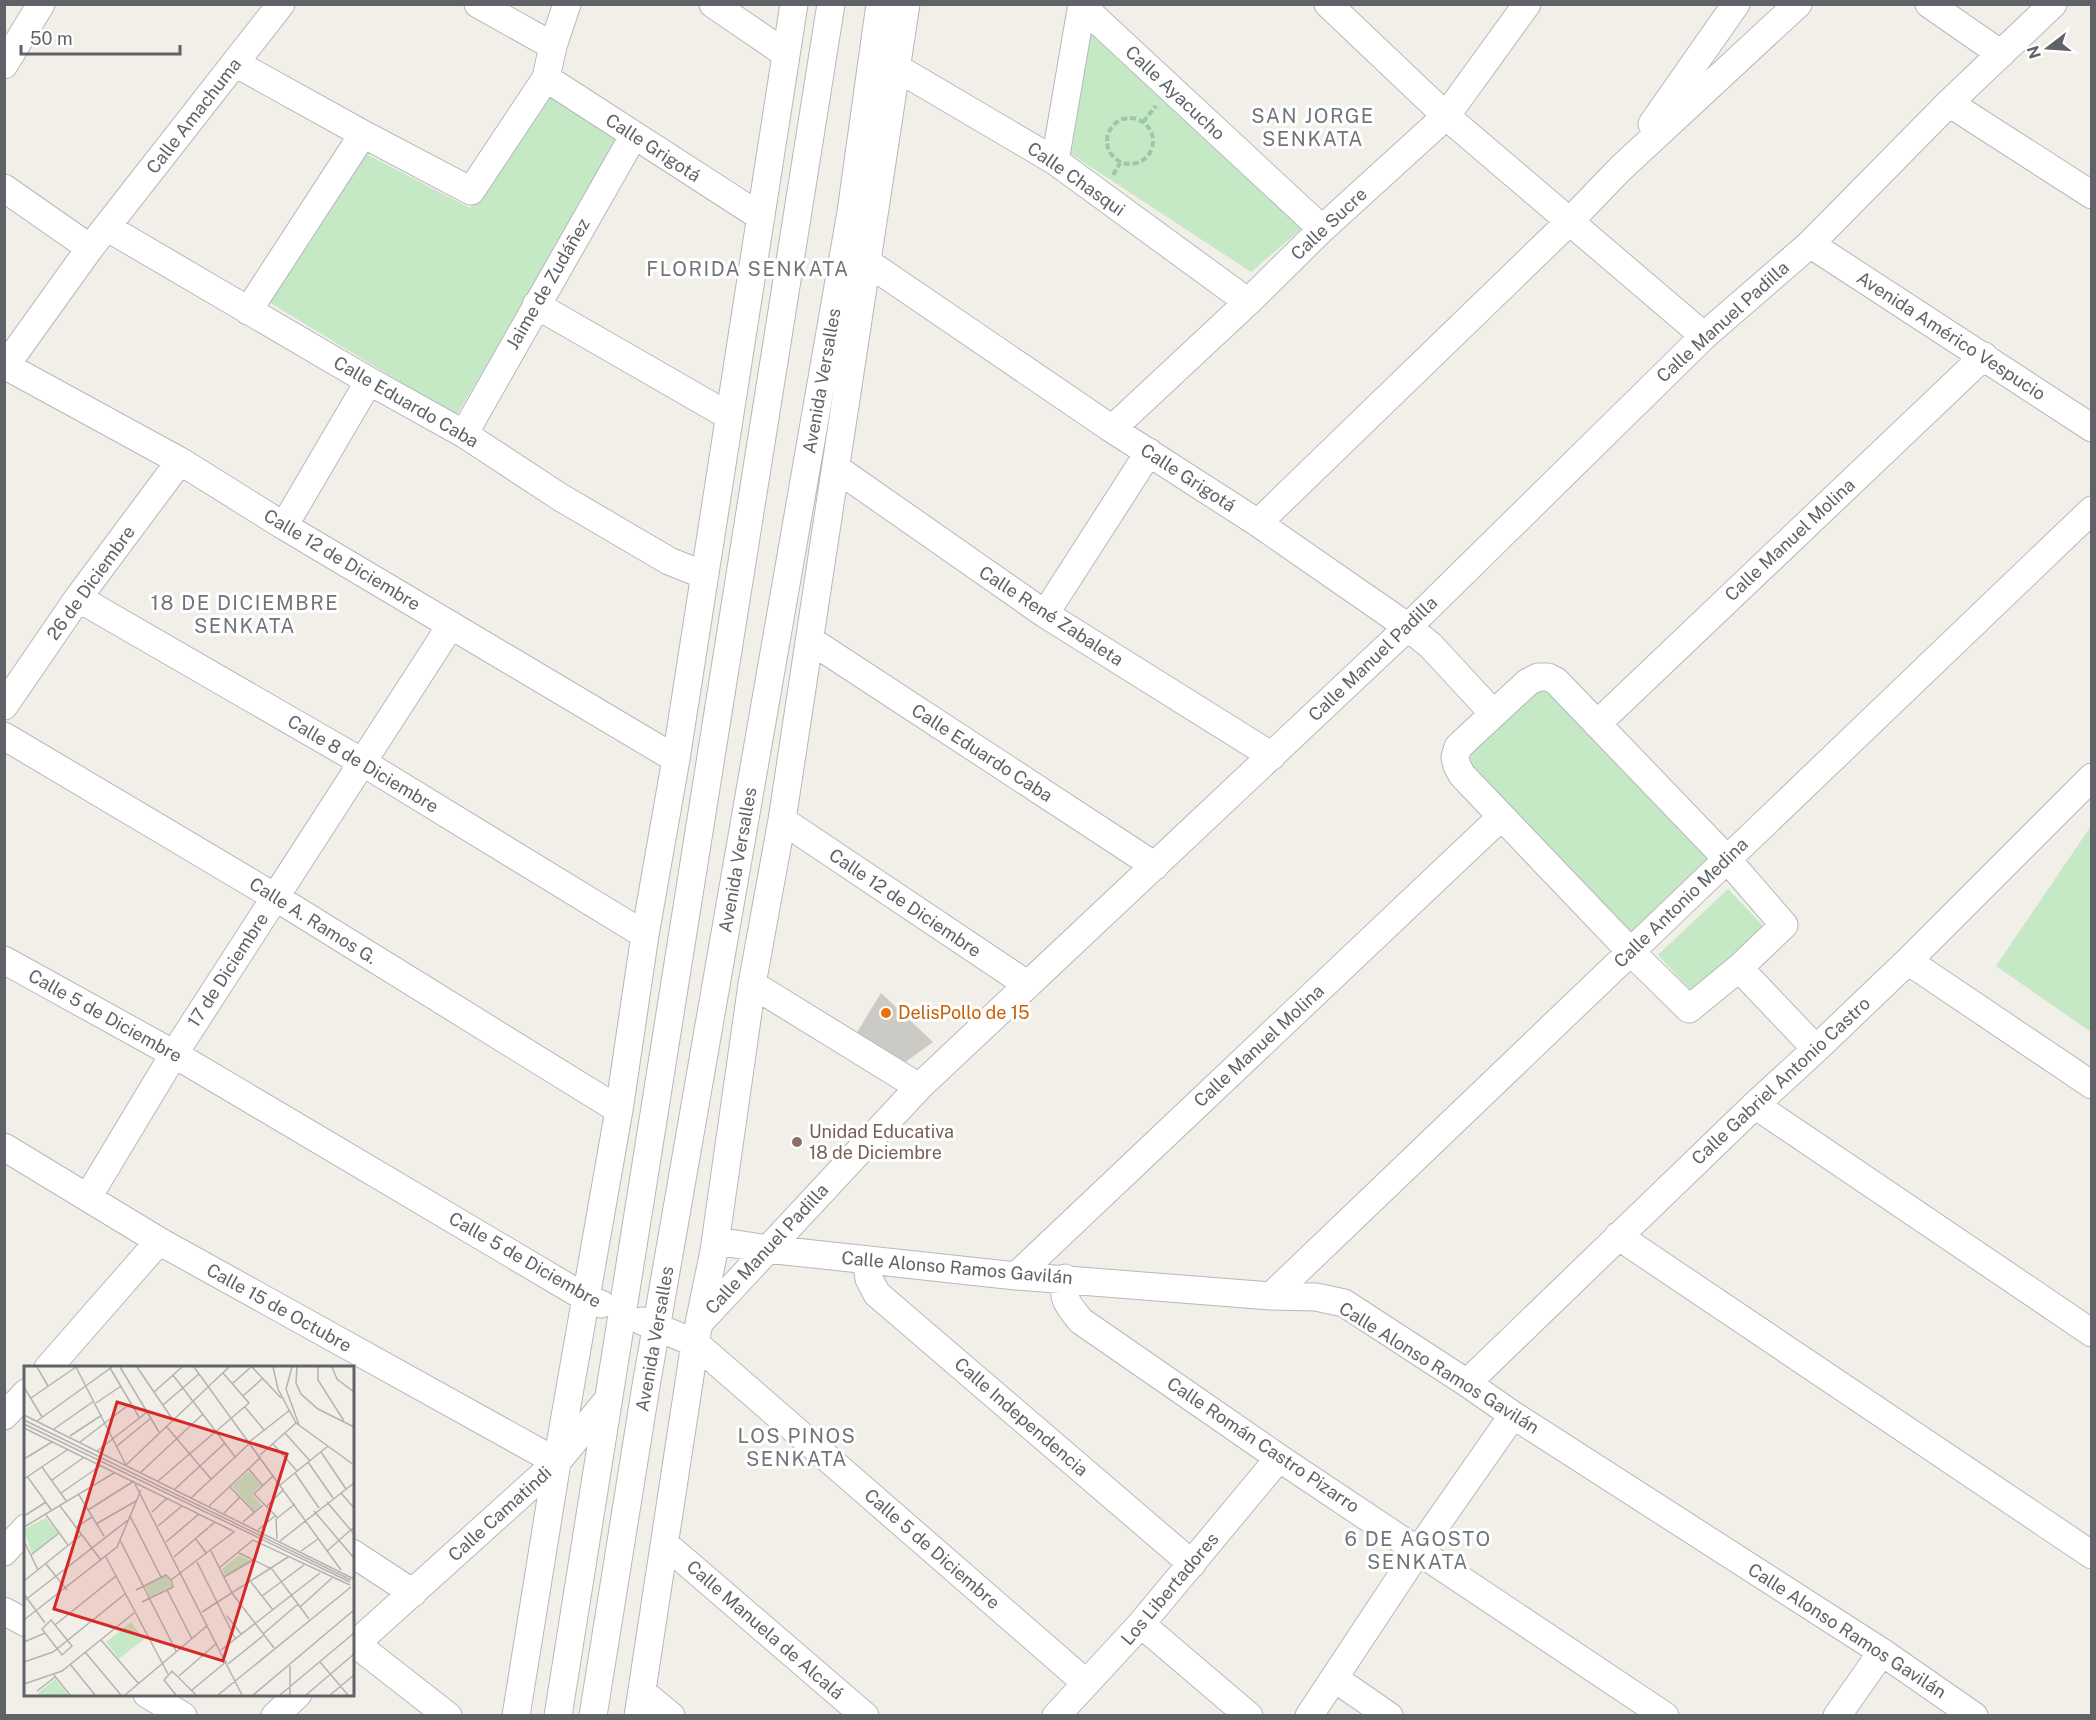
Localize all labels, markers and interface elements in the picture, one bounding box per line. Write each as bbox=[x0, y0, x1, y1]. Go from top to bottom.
scale bar bbox=[21, 18, 180, 56]
north arrow bbox=[2018, 18, 2078, 78]
text: 50 m bbox=[30, 28, 73, 49]
street label: Calle Ayacucho bbox=[1121, 41, 1229, 144]
text: N bbox=[2023, 43, 2045, 61]
street label: Calle Amachuma bbox=[142, 54, 245, 178]
district label: SAN JORGE SENKATA bbox=[1251, 104, 1375, 151]
street label: Calle Grigotá bbox=[602, 109, 705, 186]
street label: Calle Chasqui bbox=[1023, 137, 1129, 220]
street label: Calle Sucre bbox=[1286, 183, 1371, 264]
street label: Jaime de Zudáñez bbox=[501, 214, 594, 353]
district label: FLORIDA SENKATA bbox=[646, 257, 850, 281]
street label: Calle Manuel Padilla bbox=[1652, 257, 1793, 387]
street label: Avenida Américo Vespucio bbox=[1853, 267, 2049, 404]
street label: Avenida Versalles bbox=[798, 307, 845, 455]
street label: Calle Eduardo Caba bbox=[330, 351, 482, 452]
street label: Calle Grigotá bbox=[1137, 439, 1240, 516]
street label: Calle Manuel Molina bbox=[1720, 474, 1859, 605]
street label: Calle 12 de Diciembre bbox=[260, 504, 424, 615]
street label: 26 de Diciembre bbox=[42, 522, 139, 644]
street label: Calle René Zabaleta bbox=[975, 561, 1127, 670]
district label: 18 DE DICIEMBRE SENKATA bbox=[151, 591, 339, 638]
street label: Calle Manuel Padilla bbox=[1304, 592, 1441, 725]
street label: Calle Eduardo Caba bbox=[908, 699, 1057, 806]
street label: Calle 8 de Diciembre bbox=[284, 710, 443, 817]
street label: Avenida Versalles bbox=[714, 786, 761, 934]
street label: Calle Antonio Medina bbox=[1609, 833, 1752, 972]
street label: Calle 12 de Diciembre bbox=[825, 844, 985, 961]
street label: Calle A. Ramos G. bbox=[246, 873, 381, 968]
street label: 17 de Diciembre bbox=[183, 909, 272, 1031]
street label: Calle 5 de Diciembre bbox=[25, 965, 186, 1067]
street label: Calle Manuel Molina bbox=[1189, 980, 1328, 1111]
street label: Calle Gabriel Antonio Castro bbox=[1687, 992, 1874, 1169]
place label: DelisPollo de 15 bbox=[898, 1002, 1030, 1023]
marker: DelisPollo de 15 bbox=[879, 1006, 893, 1020]
place label: Unidad Educativa 18 de Diciembre bbox=[809, 1121, 954, 1163]
marker: Unidad Educativa 18 de Diciembre bbox=[790, 1135, 804, 1149]
street label: Calle Manuel Padilla bbox=[701, 1179, 833, 1318]
street label: Calle 5 de Diciembre bbox=[445, 1207, 605, 1312]
street label: Calle Alonso Ramos Gavilán bbox=[841, 1247, 1073, 1288]
street label: Calle 15 de Octubre bbox=[203, 1259, 356, 1356]
street label: Avenida Versalles bbox=[631, 1265, 678, 1413]
street label: Calle Alonso Ramos Gavilán bbox=[1335, 1297, 1543, 1438]
street label: Calle Independencia bbox=[950, 1353, 1092, 1480]
inset map bbox=[24, 1366, 354, 1696]
street label: Calle Román Castro Pizarro bbox=[1163, 1372, 1363, 1517]
district label: LOS PINOS SENKATA bbox=[737, 1424, 857, 1471]
street label: Calle Camatindi bbox=[444, 1462, 556, 1565]
street label: Calle 5 de Diciembre bbox=[860, 1484, 1004, 1613]
district label: 6 DE AGOSTO SENKATA bbox=[1344, 1527, 1492, 1574]
street label: Los Libertadores bbox=[1117, 1528, 1223, 1649]
street label: Calle Manuela de Alcalá bbox=[683, 1556, 848, 1704]
street label: Calle Alonso Ramos Gavilán bbox=[1744, 1559, 1950, 1703]

